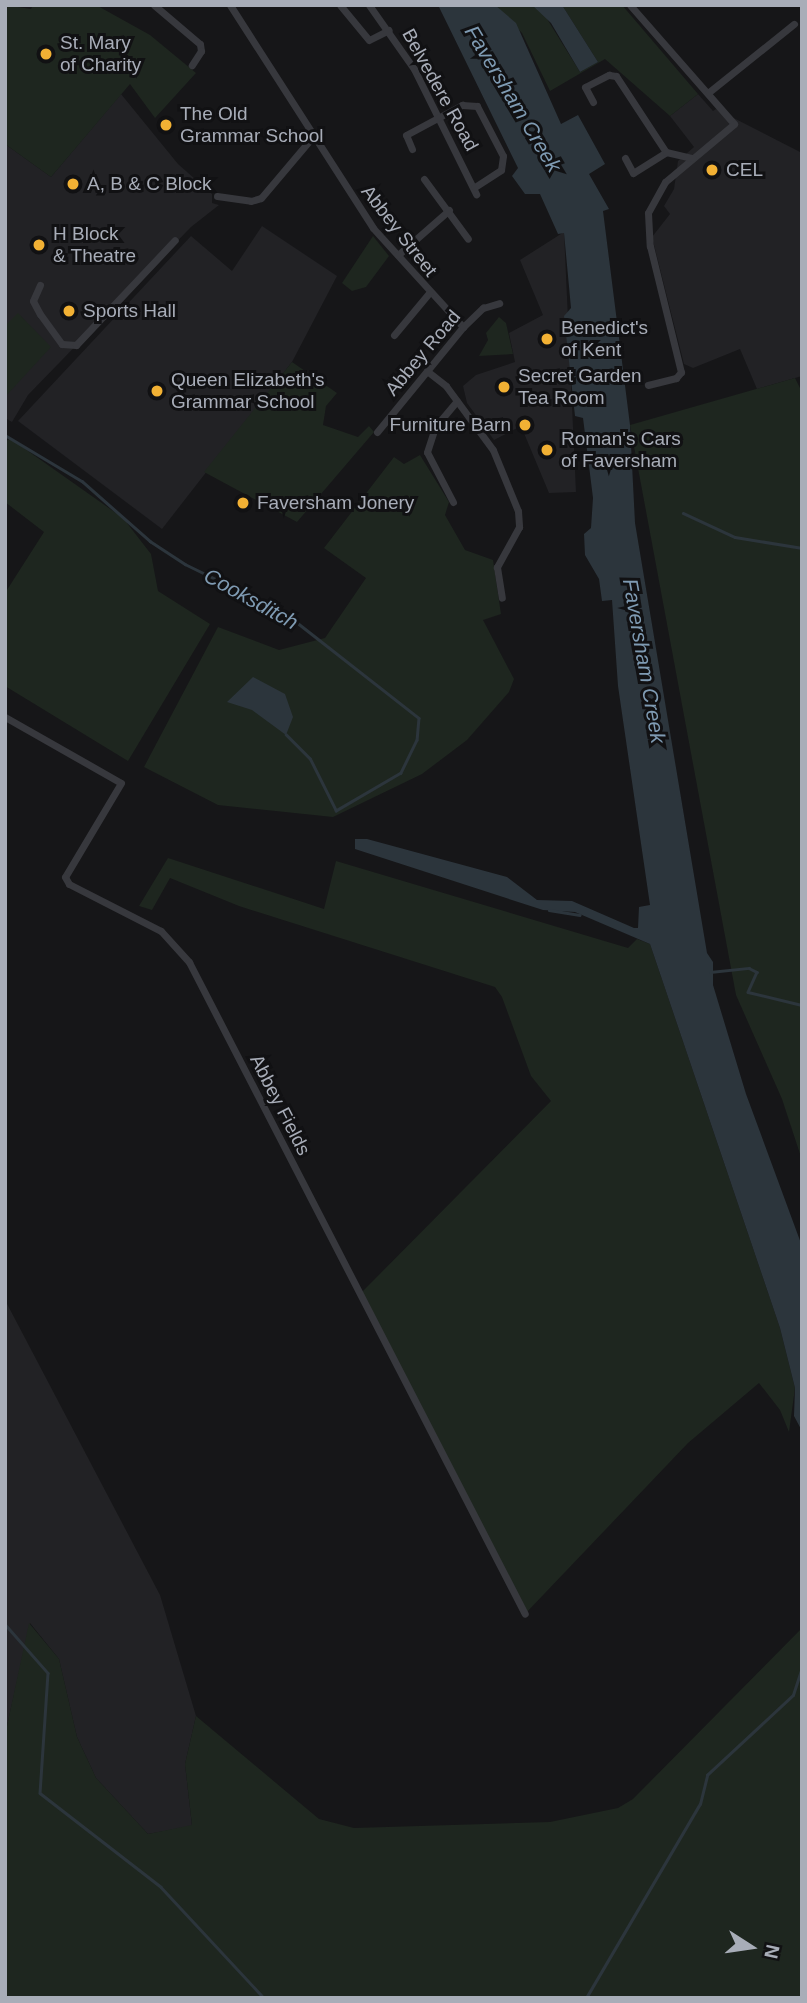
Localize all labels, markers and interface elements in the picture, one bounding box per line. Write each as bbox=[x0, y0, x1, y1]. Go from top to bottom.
water label: Faversham Creek bbox=[459, 21, 567, 177]
street label: Belvedere Road bbox=[397, 25, 483, 155]
place label: St. Mary of Charity bbox=[60, 32, 141, 76]
marker: St. Mary of Charity bbox=[38, 46, 54, 62]
place label: The Old Grammar School bbox=[180, 103, 324, 147]
marker: The Old Grammar School bbox=[158, 117, 174, 133]
place label: CEL bbox=[726, 159, 763, 181]
marker: CEL bbox=[704, 162, 720, 178]
place label: A, B & C Block bbox=[87, 173, 212, 195]
marker: A, B & C Block bbox=[65, 176, 81, 192]
street label: Abbey Street bbox=[356, 181, 442, 281]
place label: H Block & Theatre bbox=[53, 223, 136, 267]
marker: H Block & Theatre bbox=[31, 237, 47, 253]
place label: Sports Hall bbox=[83, 300, 176, 322]
marker: Sports Hall bbox=[61, 303, 77, 319]
street label: Abbey Road bbox=[381, 306, 465, 400]
place label: Benedict's of Kent bbox=[561, 317, 648, 361]
marker: Benedict's of Kent bbox=[539, 331, 555, 347]
place label: Secret Garden Tea Room bbox=[518, 365, 642, 409]
place label: Queen Elizabeth's Grammar School bbox=[171, 369, 325, 413]
marker: Secret Garden Tea Room bbox=[496, 379, 512, 395]
marker: Queen Elizabeth's Grammar School bbox=[149, 383, 165, 399]
place label: Furniture Barn bbox=[390, 414, 511, 436]
marker: Furniture Barn bbox=[517, 417, 533, 433]
place label: Roman's Cars of Faversham bbox=[561, 428, 681, 472]
marker: Roman's Cars of Faversham bbox=[539, 442, 555, 458]
place label: Faversham Jonery bbox=[257, 492, 414, 514]
marker: Faversham Jonery bbox=[235, 495, 251, 511]
water label: Cooksditch bbox=[199, 563, 303, 635]
water label: Faversham Creek bbox=[617, 577, 671, 745]
street label: Abbey Fields bbox=[245, 1051, 315, 1159]
north arrow bbox=[716, 1912, 786, 1982]
text: N bbox=[760, 1943, 784, 1960]

